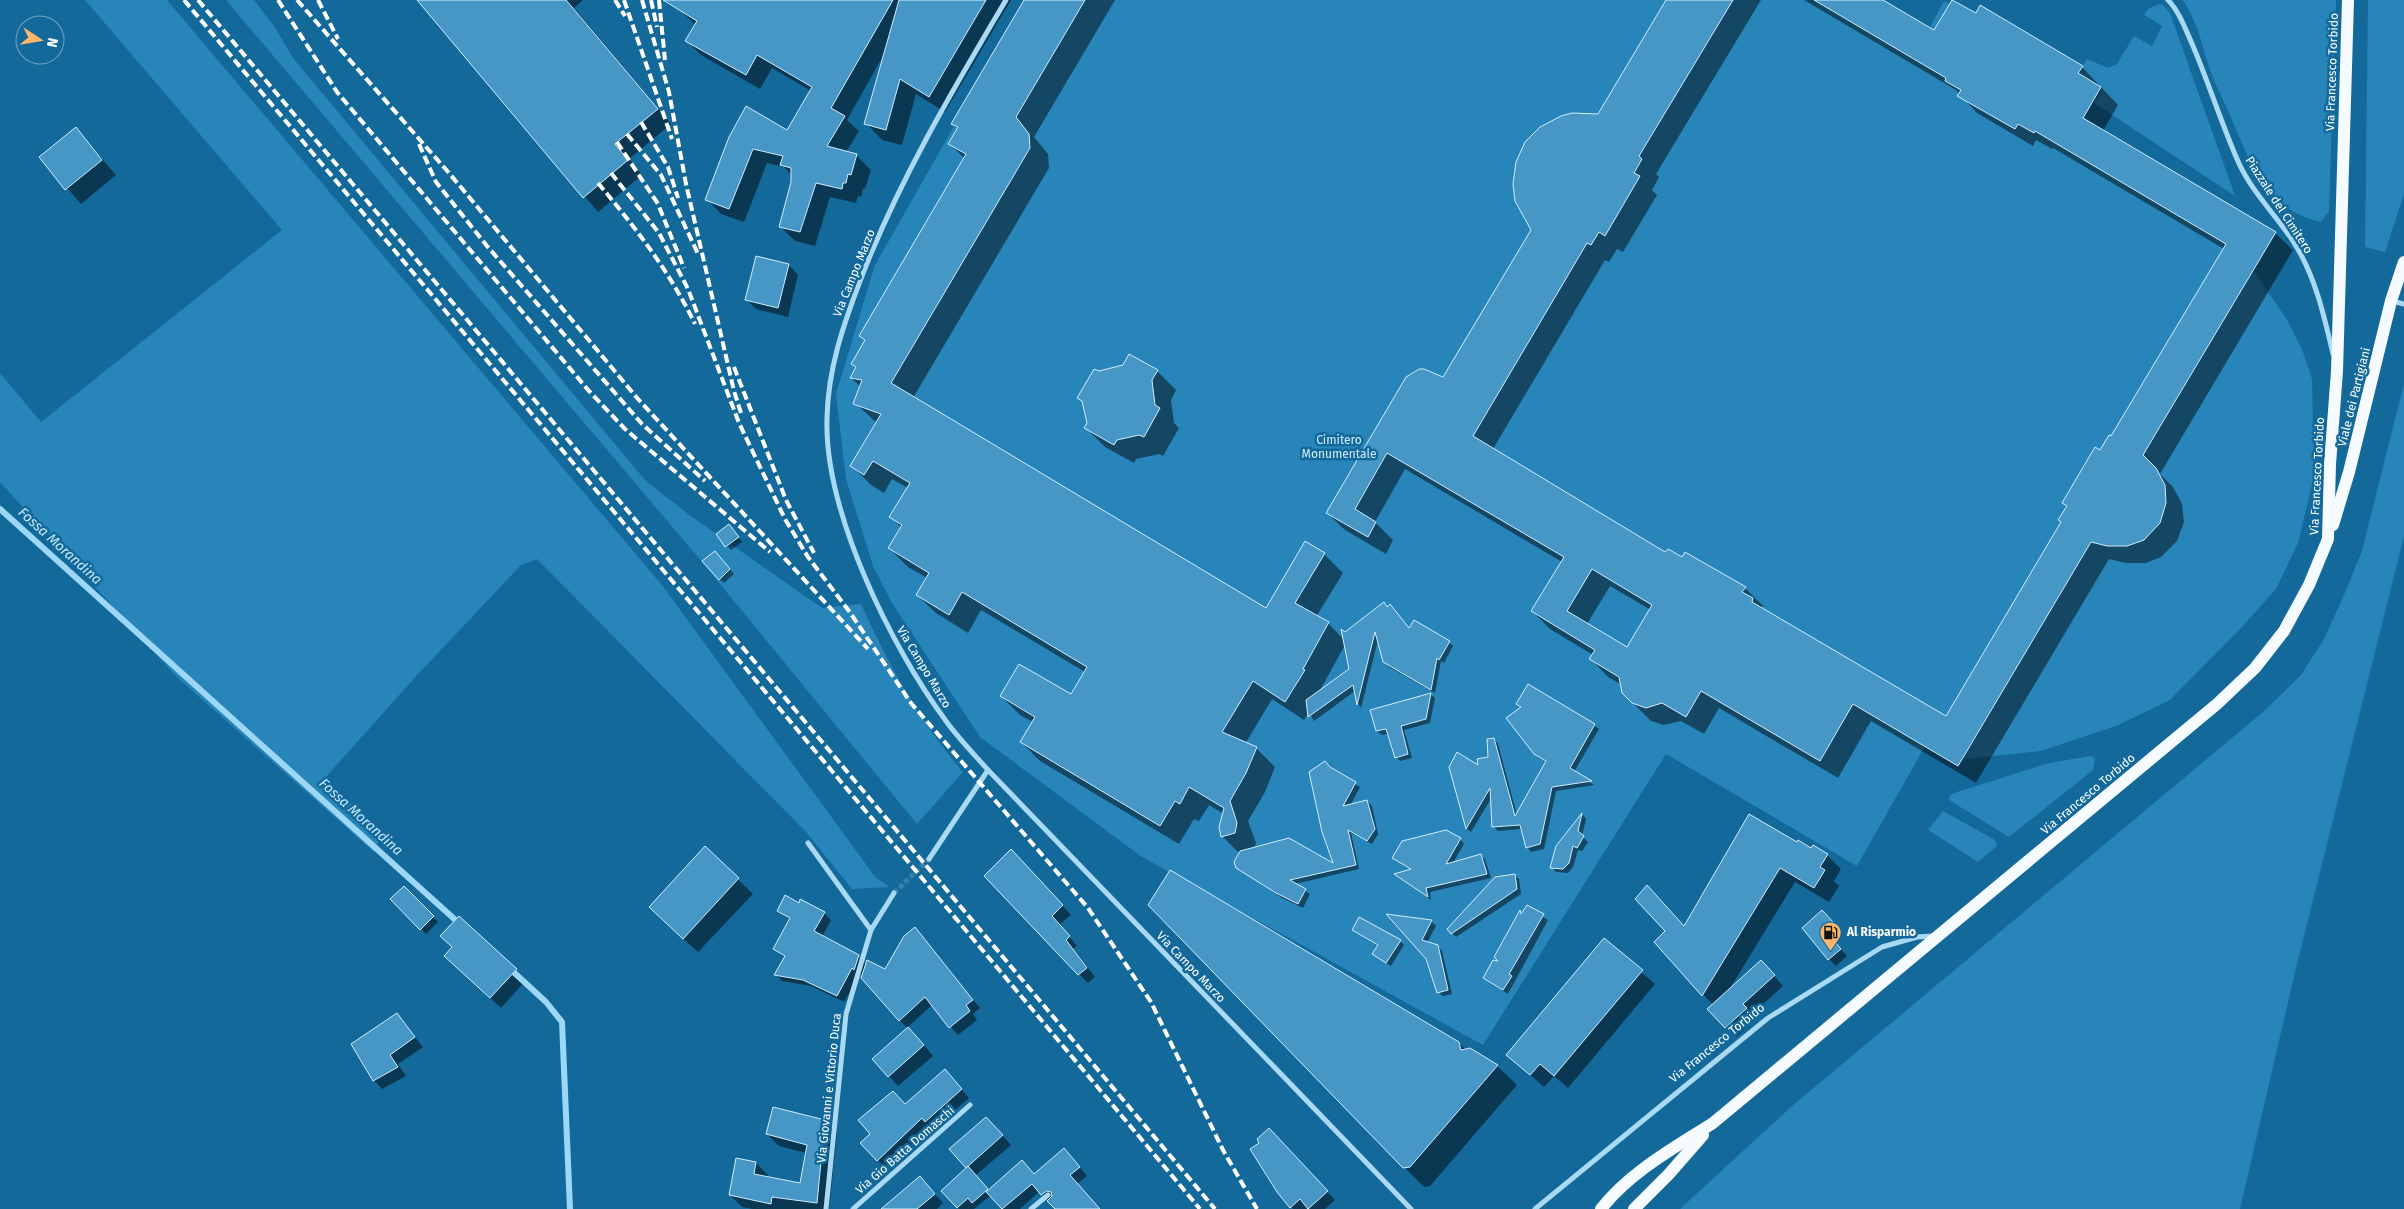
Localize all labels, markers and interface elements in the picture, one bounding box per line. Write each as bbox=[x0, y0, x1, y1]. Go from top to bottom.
street label: Via Francesco Torbido bbox=[2323, 13, 2341, 131]
north arrow bbox=[15, 15, 65, 65]
text: N bbox=[43, 36, 62, 49]
street label: Piazzale del Cimitero bbox=[2242, 154, 2316, 256]
street label: Via Campo Marzo bbox=[830, 227, 878, 319]
street label: Viale dei Partigiani bbox=[2335, 346, 2373, 448]
street label: Via Francesco Torbido bbox=[2307, 417, 2327, 535]
park label: Cimitero Monumentale bbox=[1302, 433, 1376, 461]
water label: Fossa Morandina bbox=[15, 504, 105, 588]
street label: Via Campo Marzo bbox=[894, 624, 954, 710]
street label: Via Francesco Torbido bbox=[2038, 751, 2138, 837]
water label: Fossa Morandina bbox=[316, 775, 406, 859]
fuel station icon: Al Risparmio bbox=[1819, 920, 1843, 951]
place label: Al Risparmio bbox=[1846, 925, 1916, 939]
street label: Via Campo Marzo bbox=[1154, 929, 1228, 1005]
street label: Via Francesco Torbido bbox=[1667, 1000, 1767, 1086]
street label: Via Giovanni e Vittorio Duca bbox=[814, 1012, 844, 1164]
street label: Via Gio Batta Domaschi bbox=[853, 1103, 957, 1197]

